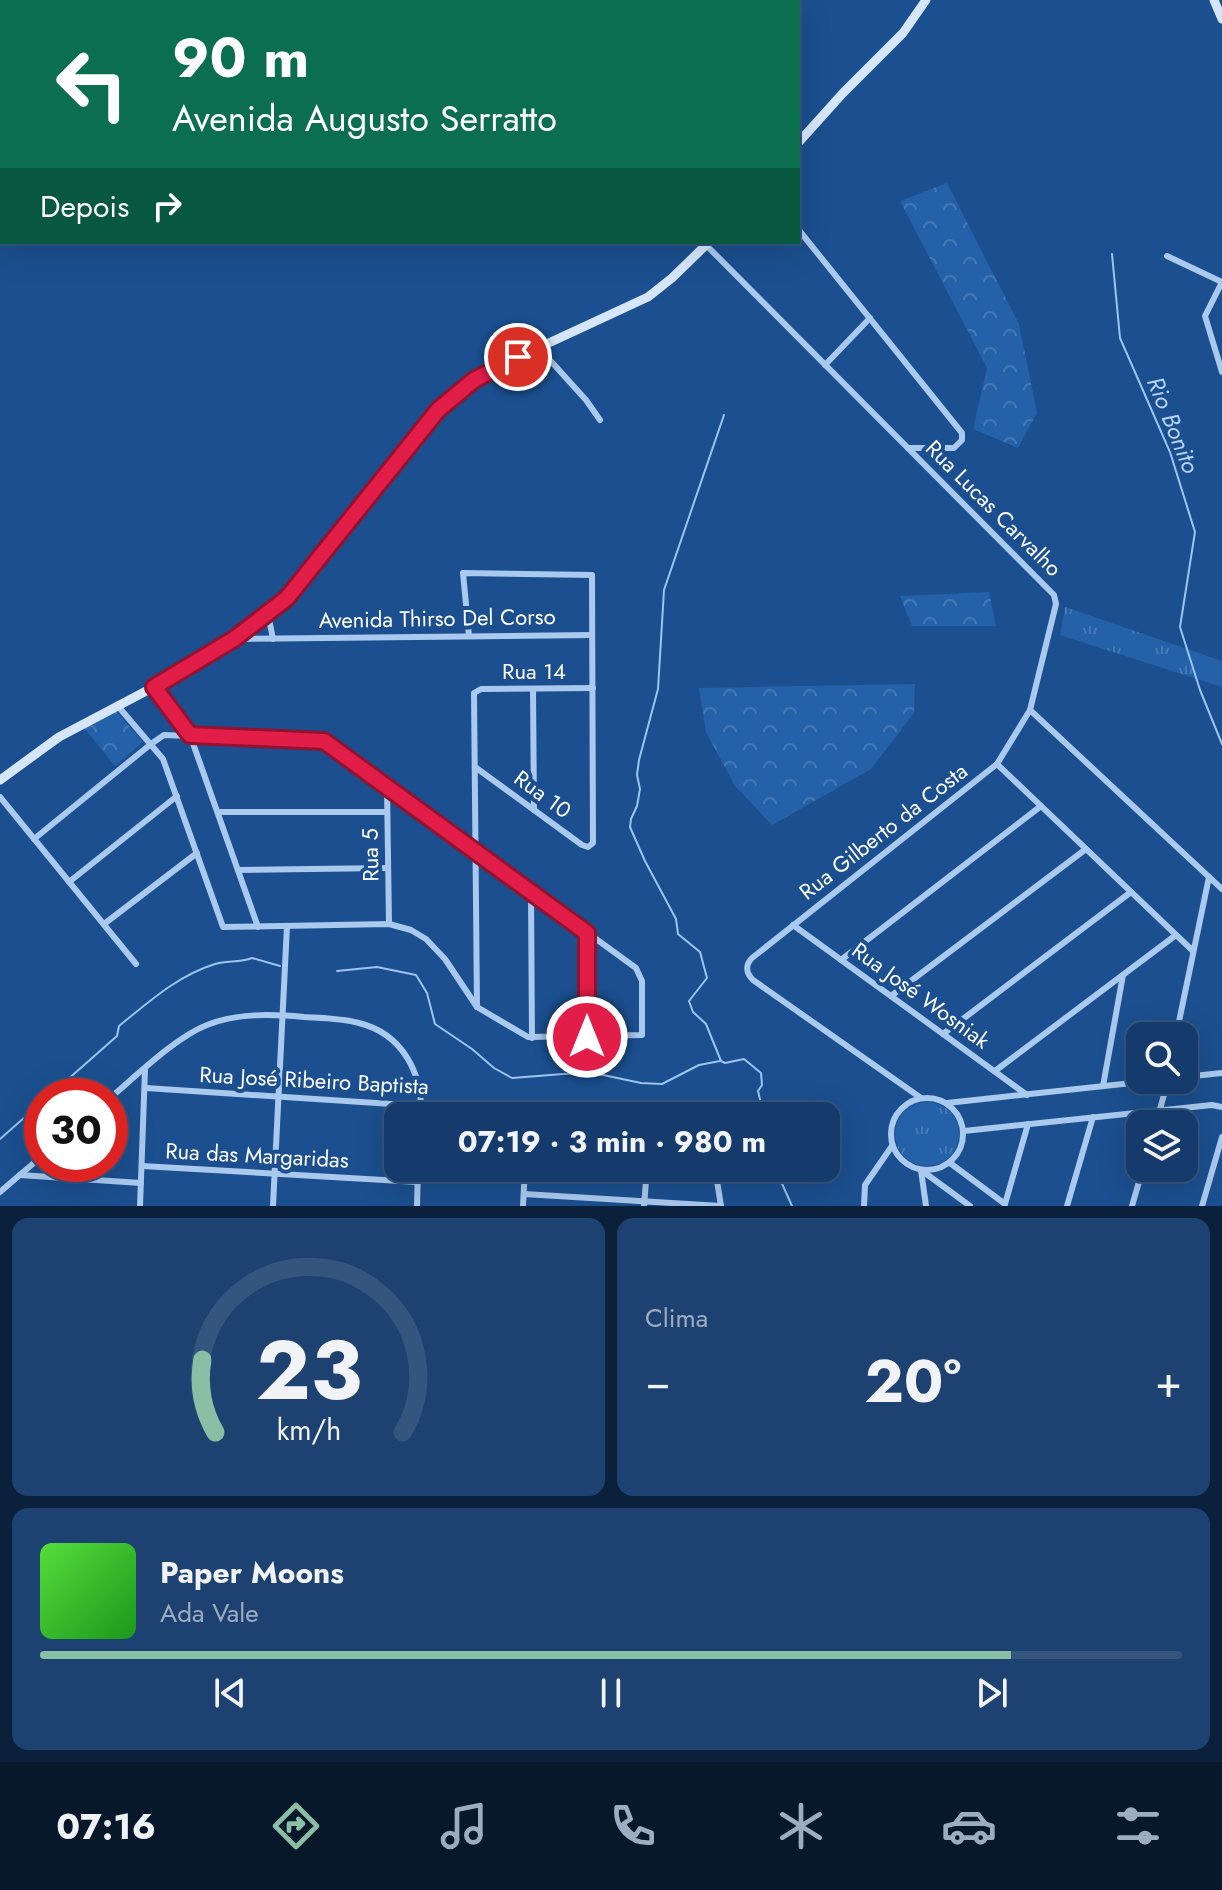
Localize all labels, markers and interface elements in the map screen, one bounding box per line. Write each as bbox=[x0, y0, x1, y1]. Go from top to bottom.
text: 90 m bbox=[172, 17, 309, 98]
icon: left bbox=[40, 32, 144, 136]
text: Avenida Augusto Serratto bbox=[172, 92, 557, 144]
icon: right bbox=[145, 184, 189, 228]
text: Depois bbox=[40, 185, 129, 228]
pin bbox=[484, 323, 552, 391]
icon: arrive bbox=[496, 335, 540, 379]
water label: Rio Bonito bbox=[1138, 371, 1209, 479]
street label: Rua Lucas Carvalho bbox=[919, 433, 1069, 583]
street label: Avenida Thirso Del Corso bbox=[318, 600, 556, 636]
street label: Rua 14 bbox=[502, 655, 566, 687]
street label: Rua Gilberto da Costa bbox=[792, 755, 974, 907]
street label: Rua 10 bbox=[508, 762, 578, 826]
street label: Rua 5 bbox=[354, 828, 386, 882]
street label: Rua José Wosniak bbox=[845, 934, 997, 1056]
position arrow bbox=[545, 995, 629, 1079]
map controls bbox=[1126, 1022, 1198, 1182]
button: search bbox=[1126, 1022, 1198, 1094]
street label: Rua José Ribeiro Baptista bbox=[198, 1058, 430, 1102]
speed limit sign: 30 bbox=[24, 1078, 128, 1182]
button: layers bbox=[1126, 1110, 1198, 1182]
text: 07:19 · 3 min · 980 m bbox=[458, 1120, 766, 1163]
street label: Rua das Margaridas bbox=[164, 1134, 350, 1176]
text: Clima bbox=[645, 1299, 708, 1337]
text: 23 bbox=[255, 1310, 362, 1430]
text: 20° bbox=[865, 1338, 961, 1425]
text: − bbox=[645, 1350, 671, 1414]
text: + bbox=[1155, 1350, 1182, 1414]
text: km/h bbox=[276, 1409, 341, 1451]
text: Paper Moons bbox=[160, 1551, 344, 1594]
text: Ada Vale bbox=[160, 1594, 259, 1632]
icon: previous bbox=[208, 1671, 252, 1715]
icon: pause bbox=[589, 1671, 633, 1715]
icon: next bbox=[970, 1671, 1014, 1715]
icon: directions bbox=[268, 1798, 324, 1854]
icon: music bbox=[436, 1798, 492, 1854]
icon: phone bbox=[605, 1798, 661, 1854]
icon: climate bbox=[773, 1798, 829, 1854]
icon: car bbox=[941, 1798, 997, 1854]
icon: filters bbox=[1110, 1798, 1166, 1854]
text: 07:16 bbox=[56, 1800, 156, 1852]

